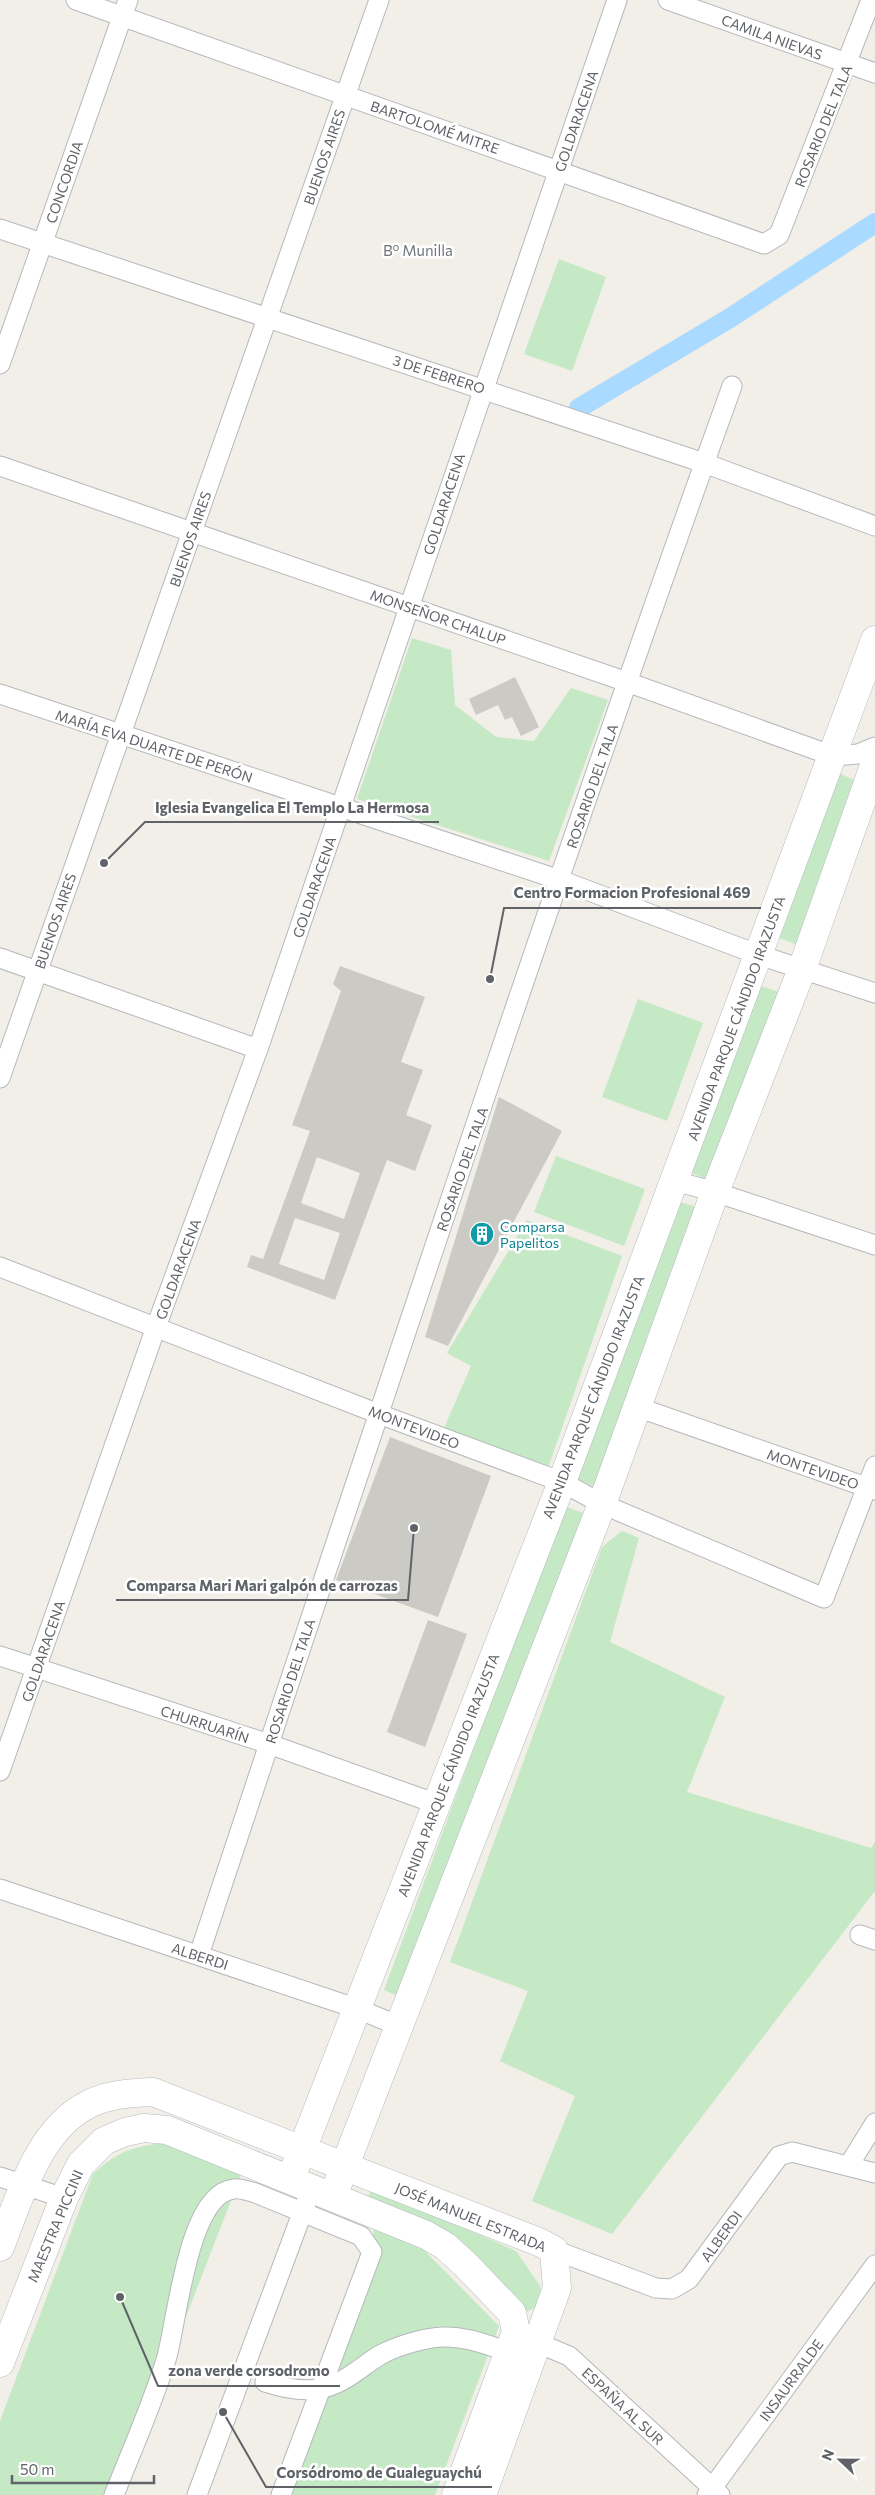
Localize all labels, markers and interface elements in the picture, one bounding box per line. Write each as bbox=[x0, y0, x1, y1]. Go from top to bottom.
street label: CAMILA NIEVAS bbox=[719, 11, 825, 63]
street label: ROSARIO DEL TALA bbox=[791, 62, 855, 190]
street label: GOLDARACENA bbox=[551, 68, 601, 174]
street label: BARTOLOMÉ MITRE bbox=[368, 97, 502, 157]
street label: BUENOS AIRES bbox=[300, 107, 348, 207]
street label: CONCORDIA bbox=[42, 138, 86, 225]
district label: Bº Munilla bbox=[383, 241, 453, 259]
street label: 3 DE FEBRERO bbox=[391, 351, 487, 397]
street label: GOLDARACENA bbox=[420, 451, 469, 557]
street label: BUENOS AIRES bbox=[166, 489, 214, 589]
street label: MONSEÑOR CHALUP bbox=[368, 586, 508, 648]
street label: MARÍA EVA DUARTE DE PERÓN bbox=[53, 706, 255, 786]
street label: ROSARIO DEL TALA bbox=[563, 721, 621, 850]
callout: Iglesia Evangelica El Templo La Hermosa bbox=[145, 792, 439, 822]
text: Iglesia Evangelica El Templo La Hermosa bbox=[155, 798, 429, 816]
street label: GOLDARACENA bbox=[289, 834, 339, 940]
street label: BUENOS AIRES bbox=[31, 871, 79, 971]
callout: Centro Formacion Profesional 469 bbox=[504, 878, 761, 908]
text: Centro Formacion Profesional 469 bbox=[513, 883, 751, 901]
street label: AVENIDA PARQUE CÁNDIDO IRAZUSTA bbox=[684, 893, 788, 1143]
street label: ROSARIO DEL TALA bbox=[433, 1104, 491, 1233]
street label: GOLDARACENA bbox=[152, 1216, 204, 1322]
place label: Comparsa Papelitos bbox=[500, 1218, 565, 1251]
building icon: Comparsa Papelitos bbox=[469, 1221, 495, 1247]
street label: AVENIDA PARQUE CÁNDIDO IRAZUSTA bbox=[539, 1273, 648, 1521]
street label: MONTEVIDEO bbox=[366, 1402, 462, 1452]
street label: MONTEVIDEO bbox=[765, 1445, 861, 1493]
callout: Comparsa Mari Mari galpón de carrozas bbox=[116, 1570, 408, 1600]
text: Comparsa Mari Mari galpón de carrozas bbox=[126, 1576, 398, 1594]
street label: GOLDARACENA bbox=[18, 1598, 68, 1704]
street label: ROSARIO DEL TALA bbox=[262, 1616, 318, 1746]
street label: AVENIDA PARQUE CÁNDIDO IRAZUSTA bbox=[394, 1651, 503, 1899]
street label: CHURRUARÍN bbox=[159, 1702, 251, 1746]
street label: ALBERDI bbox=[169, 1939, 231, 1973]
street label: MAESTRA PICCINI bbox=[24, 2167, 86, 2285]
street label: JOSÉ MANUEL ESTRADA bbox=[393, 2179, 549, 2255]
street label: ALBERDI bbox=[697, 2207, 745, 2265]
street label: INSAURRALDE bbox=[756, 2336, 826, 2424]
callout: zona verde corsodromo bbox=[158, 2356, 340, 2386]
text: zona verde corsodromo bbox=[168, 2361, 330, 2379]
street label: ESPAÑA AL SUR bbox=[579, 2364, 667, 2448]
north arrow bbox=[815, 2435, 865, 2485]
text: N bbox=[818, 2447, 837, 2463]
scale bar bbox=[12, 2452, 155, 2484]
callout: Corsódromo de Gualeguaychú bbox=[266, 2457, 492, 2487]
text: 50 m bbox=[20, 2460, 54, 2478]
text: Corsódromo de Gualeguaychú bbox=[276, 2463, 482, 2481]

